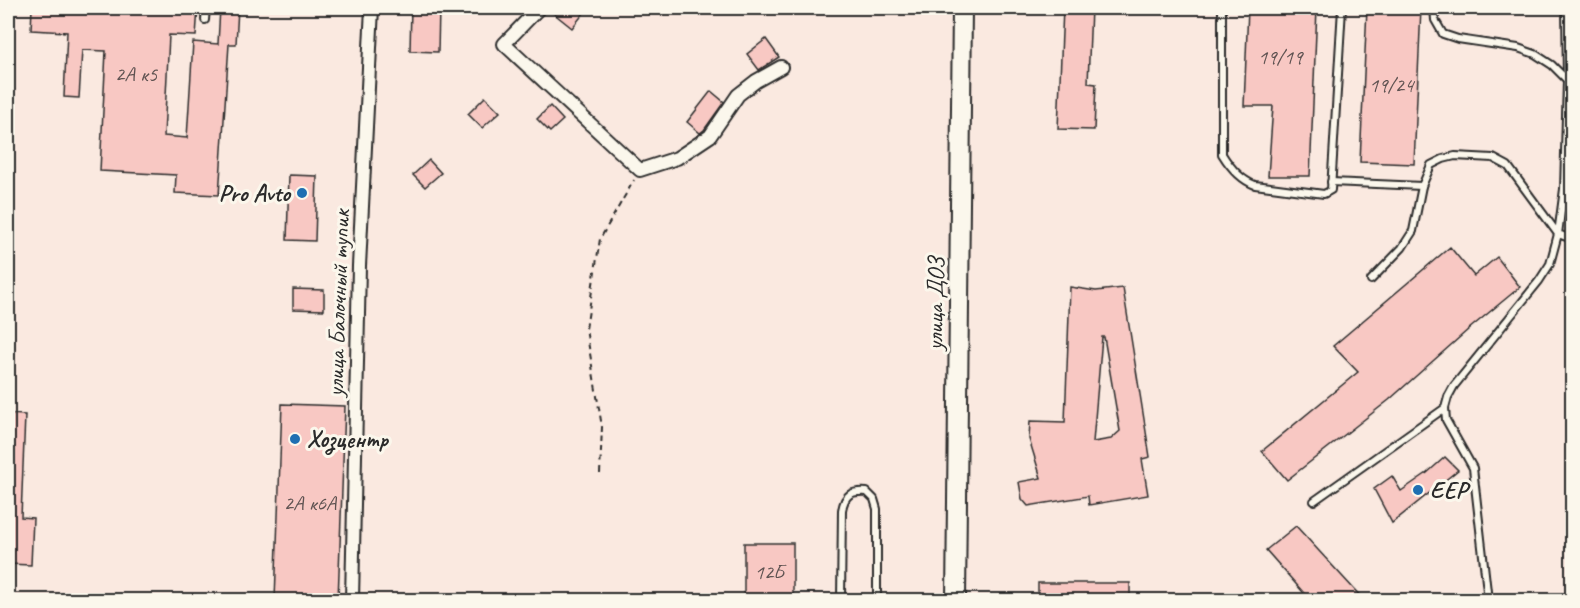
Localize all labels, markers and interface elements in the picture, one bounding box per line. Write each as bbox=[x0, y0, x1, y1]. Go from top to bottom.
house number: 19/19 bbox=[1258, 44, 1304, 70]
house number: 2А к5 bbox=[115, 61, 159, 87]
house number: 19/24 bbox=[1369, 72, 1416, 98]
place label: Pro Аvto bbox=[219, 178, 292, 208]
marker: Pro Аvto bbox=[295, 186, 309, 200]
street label: улица Балочный тупик bbox=[320, 207, 356, 399]
street label: улица ДОЗ bbox=[919, 255, 951, 353]
place label: Хозцентр bbox=[307, 424, 390, 455]
marker: Хозцентр bbox=[288, 432, 302, 446]
place label: EEP bbox=[1430, 475, 1471, 505]
marker: EEP bbox=[1411, 483, 1425, 497]
house number: 2А к6А bbox=[284, 490, 338, 516]
house number: 12Б bbox=[754, 559, 787, 585]

